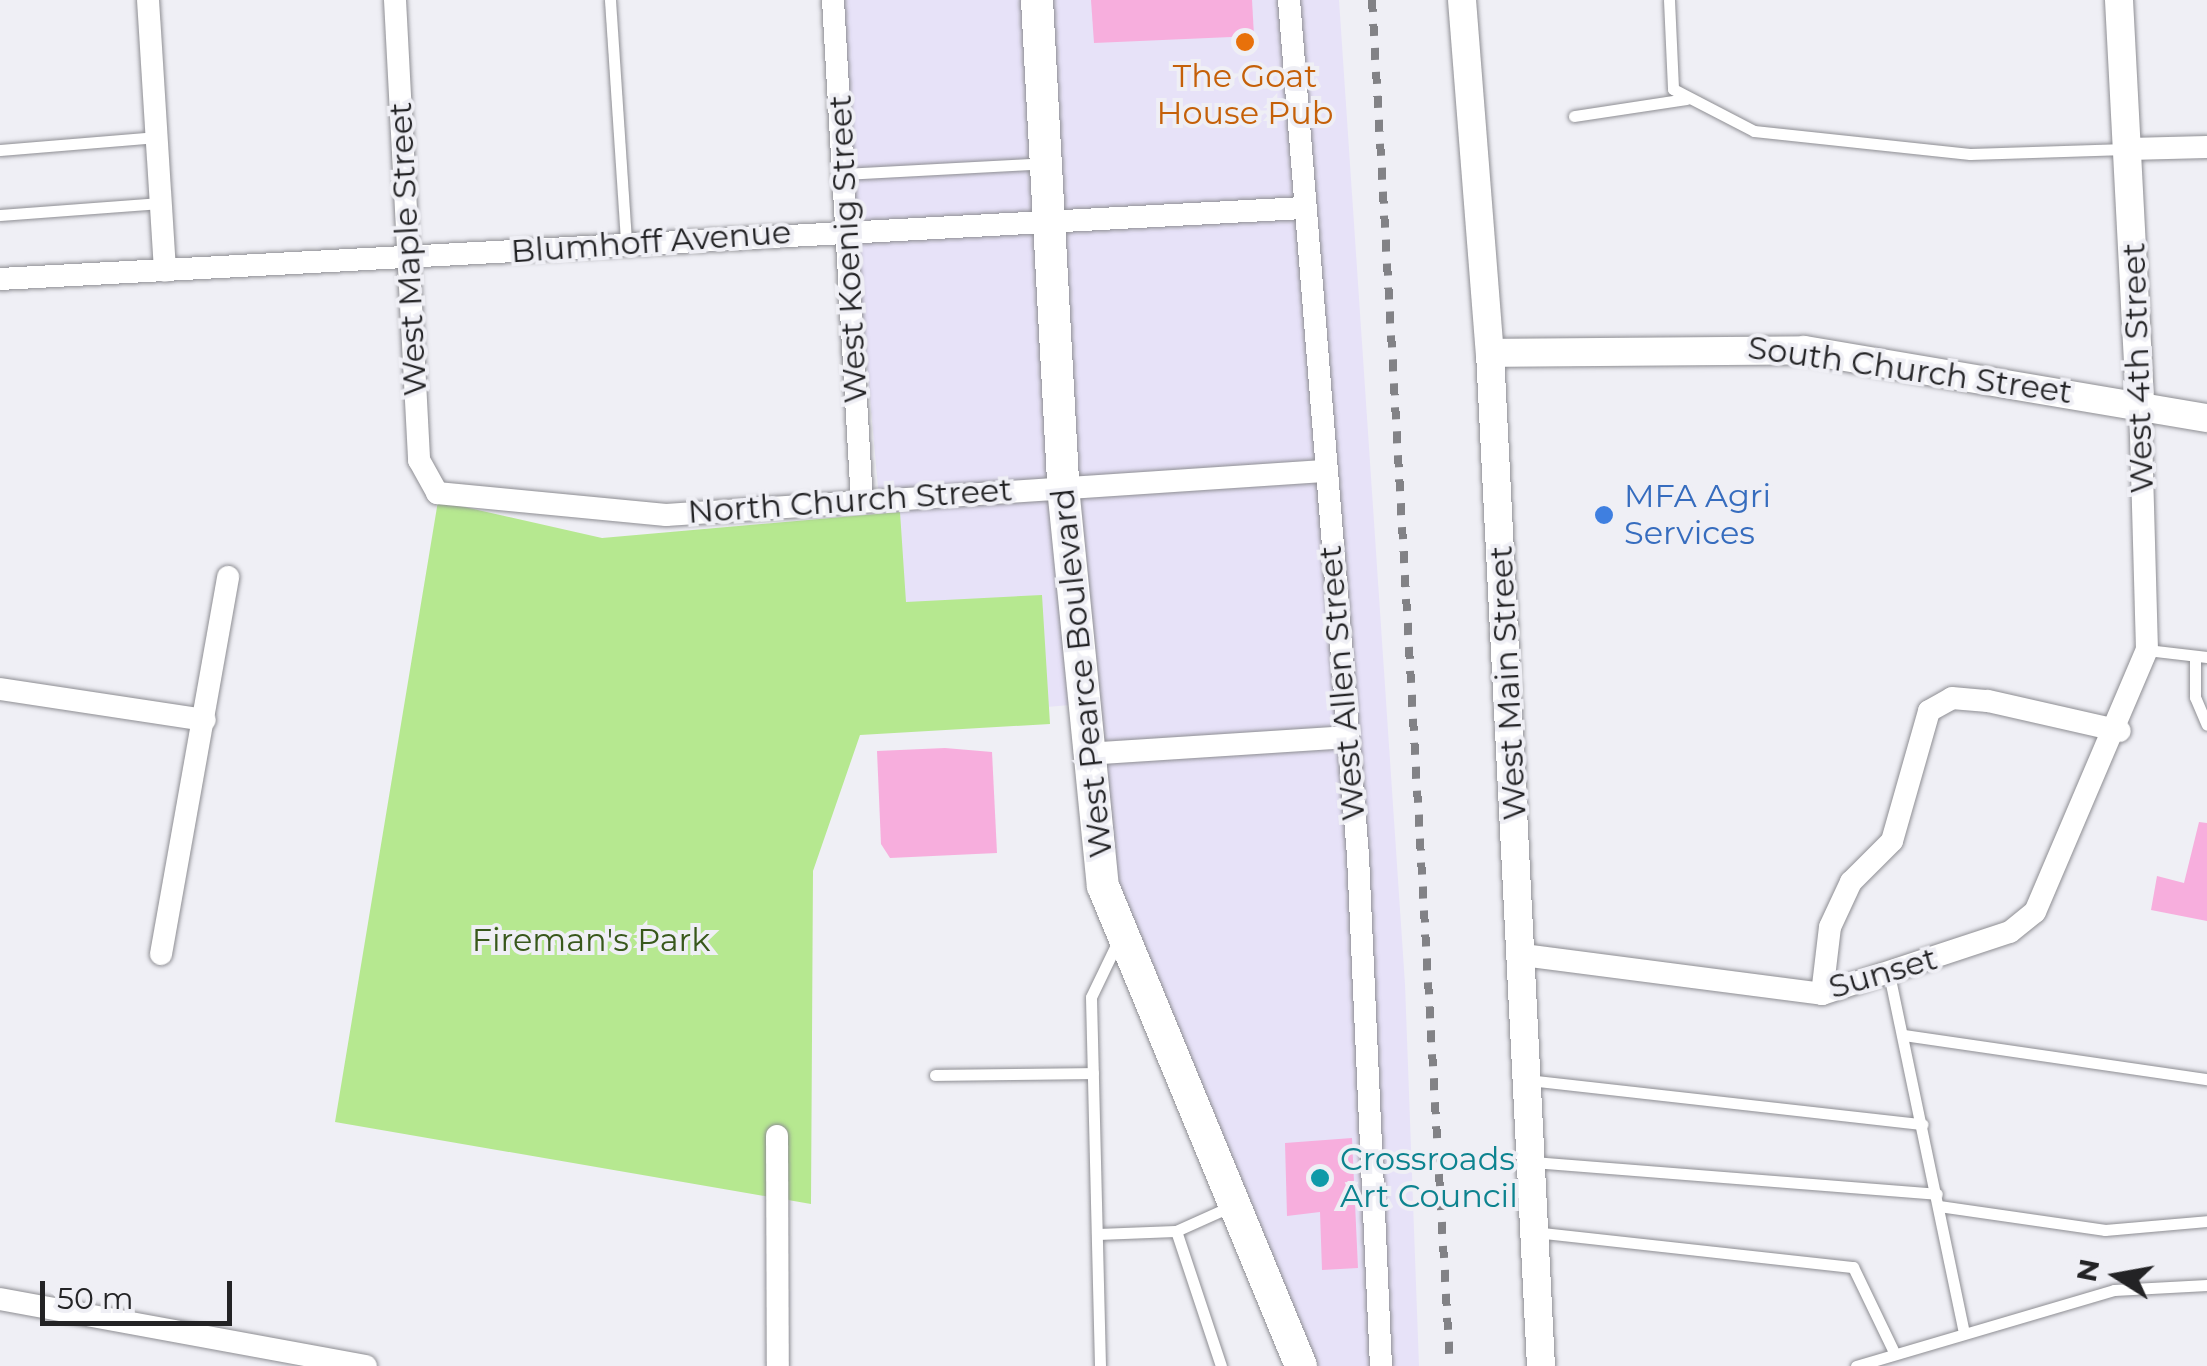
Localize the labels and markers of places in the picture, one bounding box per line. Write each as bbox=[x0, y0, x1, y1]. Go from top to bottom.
marker: The Goat House Pub bbox=[1234, 31, 1256, 53]
place label: The Goat House Pub bbox=[1156, 58, 1334, 133]
place label: MFA Agri Services bbox=[1624, 478, 1771, 553]
marker: MFA Agri Services bbox=[1593, 504, 1615, 526]
place label: Crossroads Art Council bbox=[1340, 1141, 1518, 1216]
marker: Crossroads Art Council bbox=[1309, 1167, 1331, 1189]

